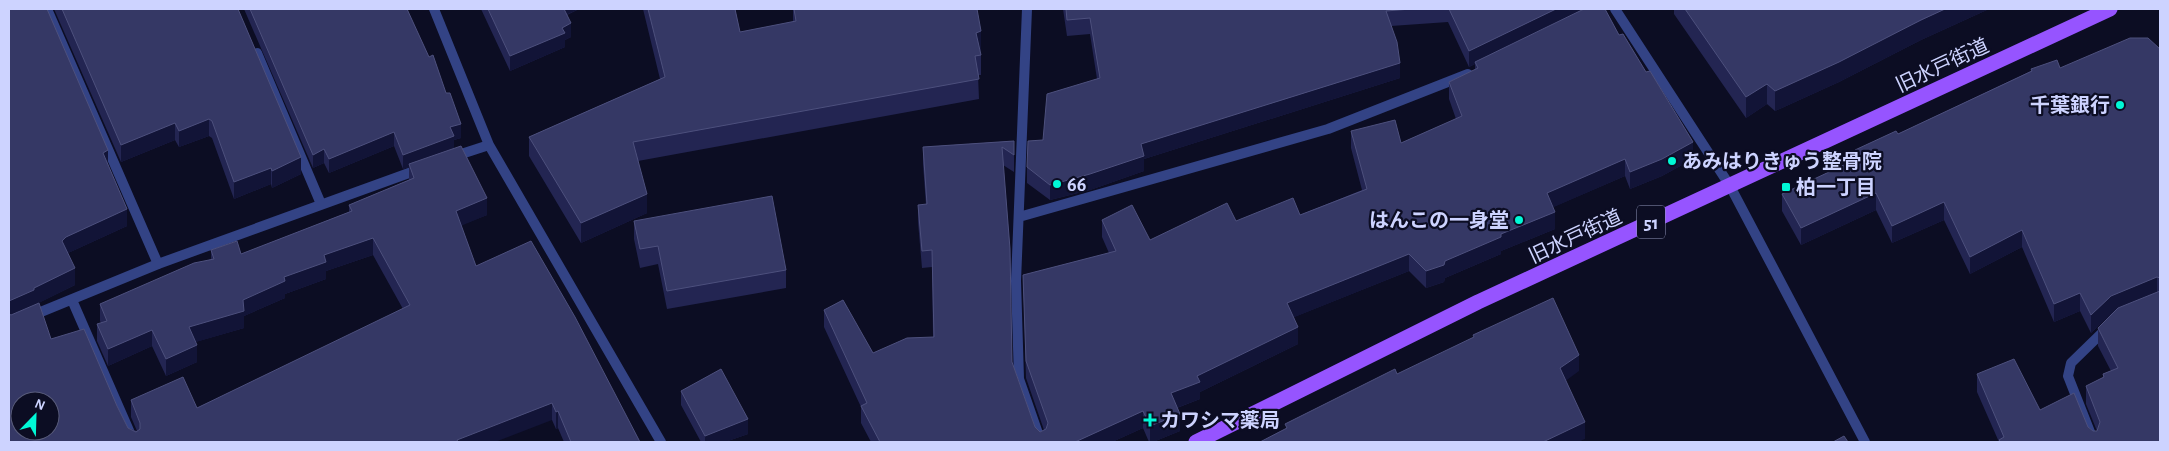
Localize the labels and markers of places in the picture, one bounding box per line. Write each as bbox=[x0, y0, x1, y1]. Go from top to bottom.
place label: 千葉銀行 bbox=[2030, 94, 2110, 116]
marker: 千葉銀行 bbox=[2114, 99, 2126, 111]
place label: あみはりきゅう整骨院 bbox=[1682, 151, 1882, 172]
marker: あみはりきゅう整骨院 bbox=[1666, 155, 1678, 167]
place label: 66 bbox=[1067, 175, 1086, 195]
place label: 柏一丁目 bbox=[1796, 177, 1876, 198]
marker: 66 bbox=[1051, 178, 1063, 190]
marker: 柏一丁目 bbox=[1780, 181, 1792, 193]
place label: はんこの一身堂 bbox=[1369, 209, 1509, 231]
marker: はんこの一身堂 bbox=[1513, 214, 1525, 226]
place label: カワシマ薬局 bbox=[1160, 410, 1280, 431]
marker: カワシマ薬局 bbox=[1144, 414, 1156, 426]

